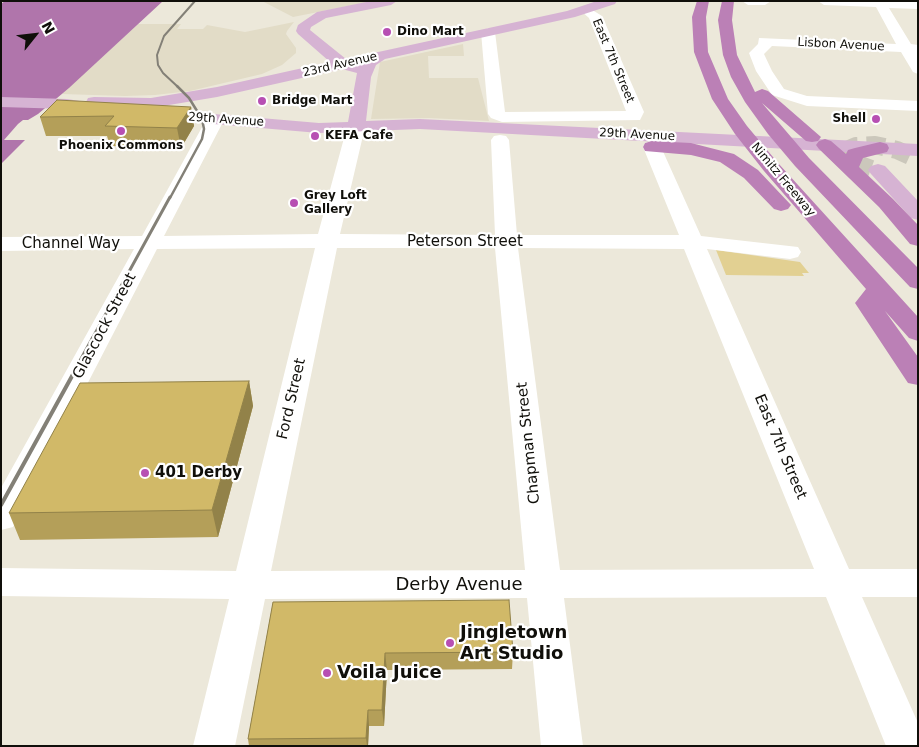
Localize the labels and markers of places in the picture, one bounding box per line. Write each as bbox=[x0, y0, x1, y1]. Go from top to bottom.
place label: Dino Mart bbox=[397, 25, 464, 39]
marker: Dino Mart bbox=[381, 26, 393, 38]
place label: Bridge Mart bbox=[272, 94, 352, 108]
marker: Bridge Mart bbox=[256, 95, 268, 107]
place label: Shell bbox=[832, 112, 866, 126]
marker: Shell bbox=[870, 113, 882, 125]
marker: Phoenix Commons bbox=[115, 125, 127, 137]
place label: KEFA Cafe bbox=[325, 129, 393, 143]
marker: KEFA Cafe bbox=[309, 130, 321, 142]
place label: Phoenix Commons bbox=[59, 139, 183, 153]
place label: Grey Loft Gallery bbox=[304, 189, 367, 217]
marker: Grey Loft Gallery bbox=[288, 197, 300, 209]
place label: 401 Derby bbox=[155, 464, 242, 482]
marker: 401 Derby bbox=[139, 467, 151, 479]
place label: Jingletown Art Studio bbox=[460, 622, 567, 664]
marker: Jingletown Art Studio bbox=[444, 637, 456, 649]
place label: Voila Juice bbox=[337, 662, 442, 684]
marker: Voila Juice bbox=[321, 667, 333, 679]

